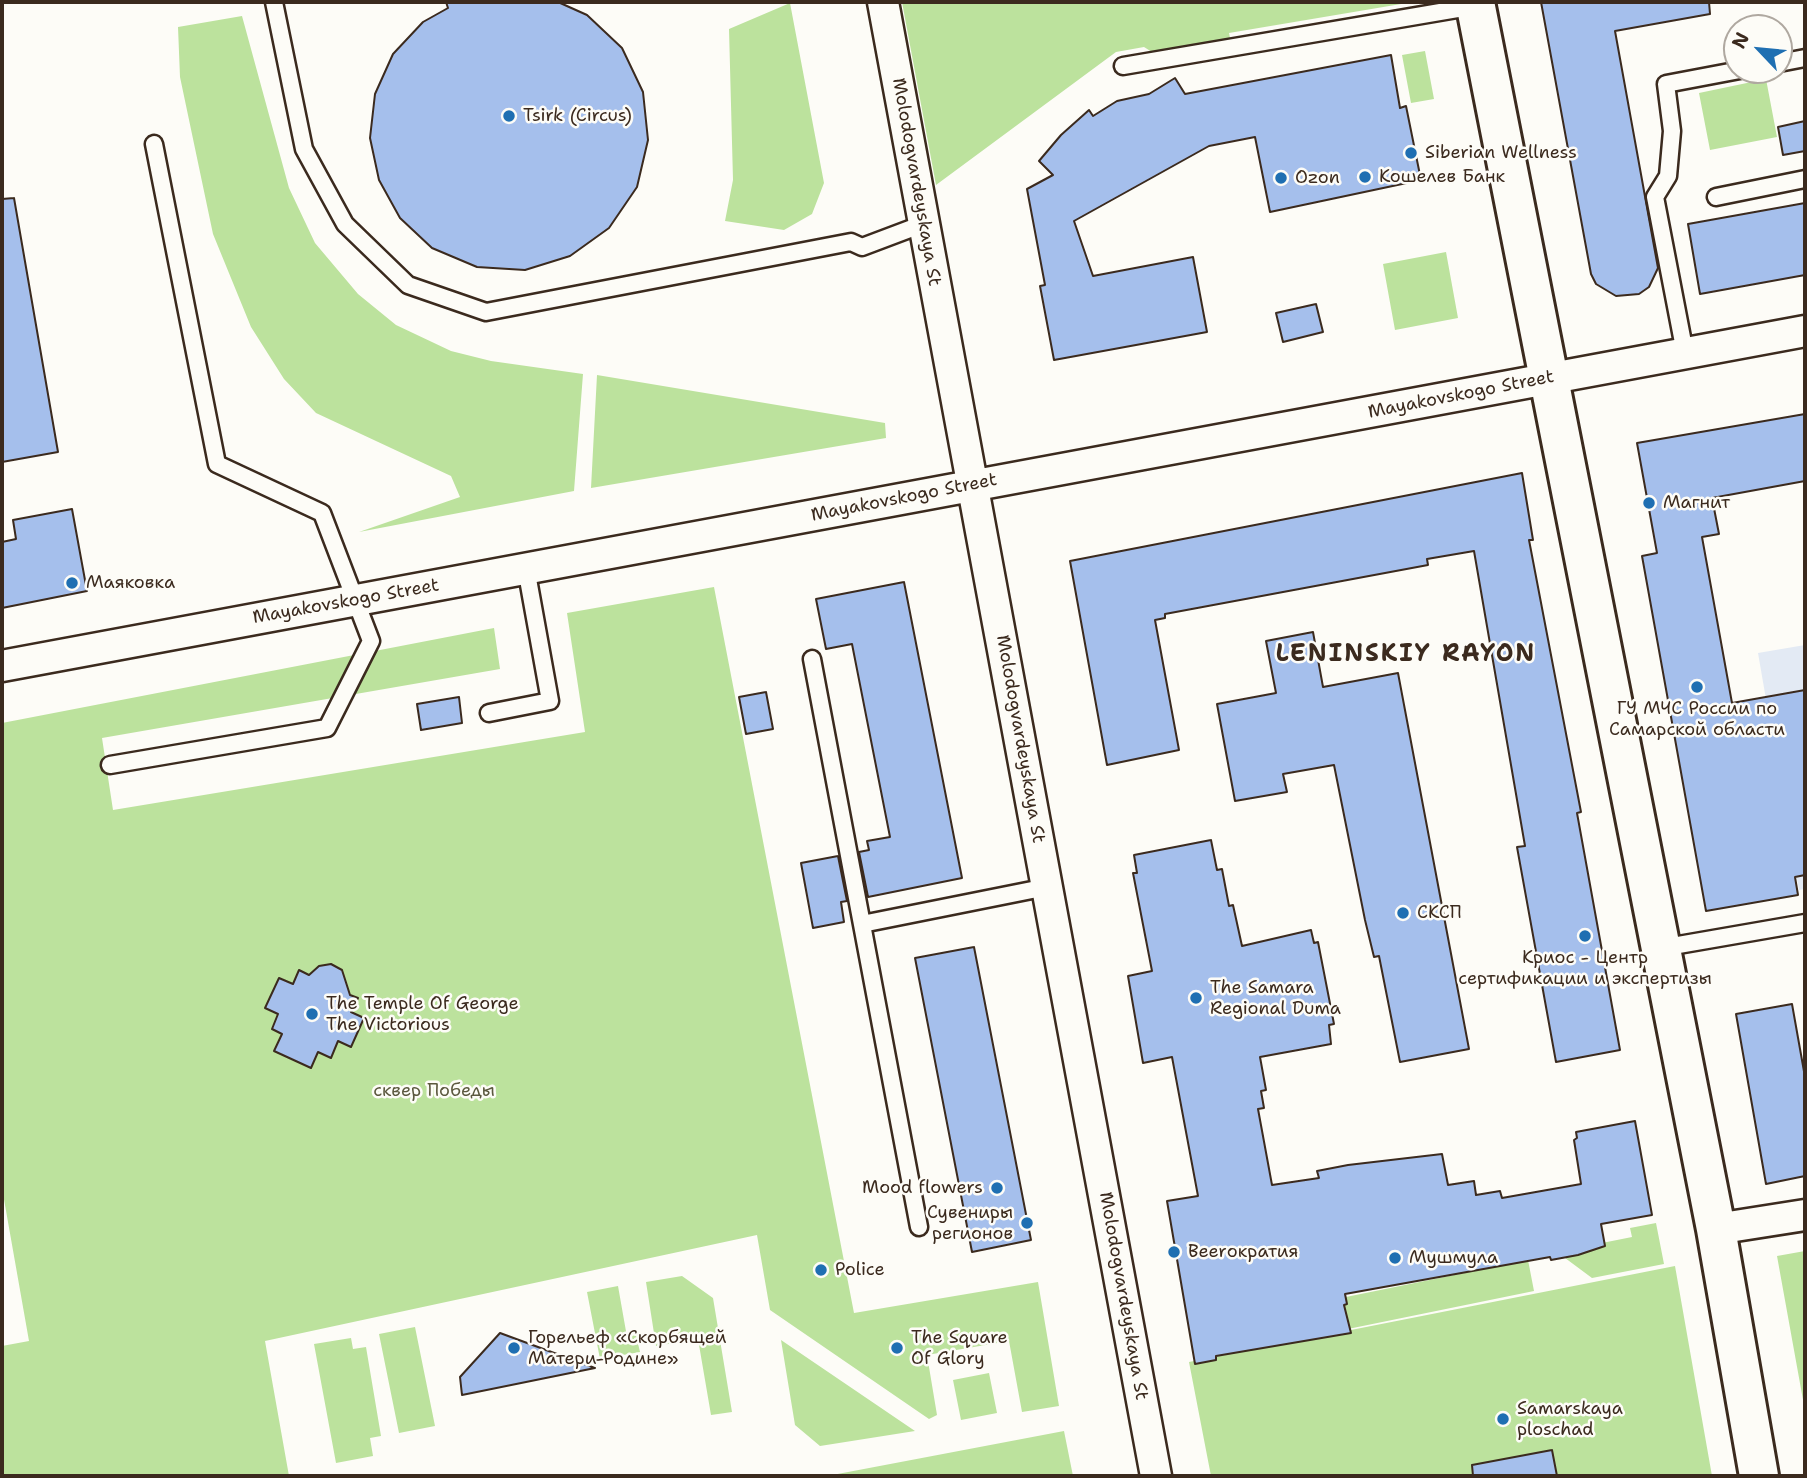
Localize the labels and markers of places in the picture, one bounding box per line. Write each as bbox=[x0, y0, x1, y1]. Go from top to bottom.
place label: Tsirk (Circus) bbox=[523, 105, 632, 127]
marker: Tsirk (Circus) bbox=[501, 108, 517, 124]
place label: Siberian Wellness bbox=[1425, 142, 1577, 164]
marker: Siberian Wellness bbox=[1403, 145, 1419, 161]
place label: Кошелев Банк bbox=[1379, 166, 1505, 188]
place label: Ozon bbox=[1295, 167, 1340, 189]
marker: Кошелев Банк bbox=[1357, 169, 1373, 185]
marker: Ozon bbox=[1273, 170, 1289, 186]
place label: Магнит bbox=[1663, 492, 1730, 514]
marker: Магнит bbox=[1641, 495, 1657, 511]
place label: Маяковка bbox=[86, 572, 175, 594]
marker: Маяковка bbox=[64, 575, 80, 591]
marker: ГУ МЧС России по Самарской области bbox=[1689, 679, 1705, 695]
place label: ГУ МЧС России по Самарской области bbox=[1609, 698, 1785, 740]
place label: СКСП bbox=[1417, 902, 1462, 924]
marker: СКСП bbox=[1395, 905, 1411, 921]
marker: Криос - Центр сертификации и экспертизы bbox=[1577, 928, 1593, 944]
place label: Криос - Центр сертификации и экспертизы bbox=[1458, 947, 1712, 990]
place label: The Samara Regional Duma bbox=[1210, 977, 1341, 1020]
marker: The Samara Regional Duma bbox=[1188, 990, 1204, 1006]
place label: The Temple Of George The Victorious bbox=[326, 993, 519, 1036]
marker: The Temple Of George The Victorious bbox=[304, 1006, 320, 1022]
place label: Mood flowers bbox=[862, 1177, 983, 1199]
marker: Mood flowers bbox=[989, 1180, 1005, 1196]
place label: Сувениры регионов bbox=[927, 1202, 1013, 1244]
marker: Сувениры регионов bbox=[1019, 1215, 1035, 1231]
place label: Beerократия bbox=[1188, 1241, 1298, 1263]
marker: Beerократия bbox=[1166, 1244, 1182, 1260]
place label: Мушмула bbox=[1409, 1247, 1498, 1269]
marker: Мушмула bbox=[1387, 1250, 1403, 1266]
place label: Police bbox=[835, 1259, 885, 1281]
marker: Police bbox=[813, 1262, 829, 1278]
place label: Горельеф «Скорбящей Матери-Родине» bbox=[528, 1327, 727, 1370]
place label: The Square Of Glory bbox=[911, 1327, 1008, 1370]
marker: Горельеф «Скорбящей Матери-Родине» bbox=[506, 1340, 522, 1356]
marker: The Square Of Glory bbox=[889, 1340, 905, 1356]
place label: Samarskaya ploschad bbox=[1517, 1398, 1623, 1440]
marker: Samarskaya ploschad bbox=[1495, 1411, 1511, 1427]

